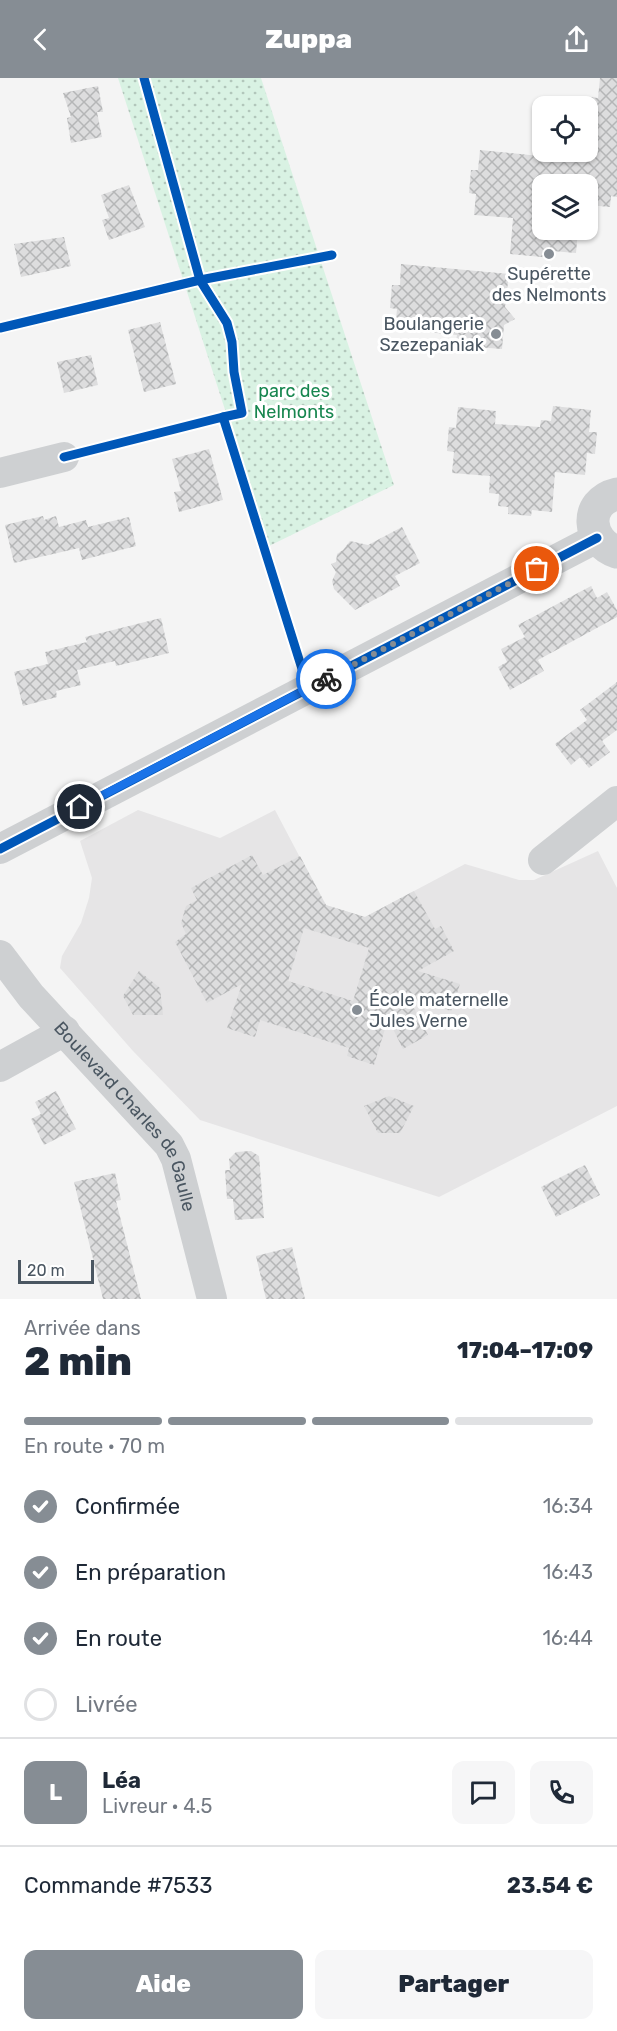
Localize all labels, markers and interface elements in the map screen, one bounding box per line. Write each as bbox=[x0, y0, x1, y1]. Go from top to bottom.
icon: back bbox=[24, 23, 57, 56]
text: Zuppa bbox=[265, 23, 352, 55]
icon: share bbox=[560, 23, 593, 56]
map controls bbox=[532, 96, 598, 240]
button: locate bbox=[532, 96, 598, 162]
button: layers bbox=[532, 174, 598, 240]
marker: Supérette des Nelmonts bbox=[542, 247, 556, 261]
place label: Supérette des Nelmonts bbox=[492, 263, 606, 306]
place label: Boulangerie Szezepaniak bbox=[379, 313, 485, 356]
marker: Boulangerie Szezepaniak bbox=[489, 327, 503, 341]
park label: parc des Nelmonts bbox=[254, 380, 334, 423]
pin bbox=[511, 543, 562, 594]
icon: bag bbox=[520, 552, 553, 585]
courier bbox=[296, 649, 356, 709]
icon: bike bbox=[310, 663, 343, 696]
pin bbox=[54, 781, 105, 832]
icon: home bbox=[63, 790, 96, 823]
place label: École maternelle Jules Verne bbox=[369, 989, 509, 1032]
marker: École maternelle Jules Verne bbox=[350, 1003, 364, 1017]
street label: Boulevard Charles de Gaulle bbox=[49, 1017, 200, 1214]
scale bar bbox=[18, 1257, 94, 1284]
text: 20 m bbox=[27, 1261, 65, 1280]
text: Arrivée dans bbox=[24, 1316, 141, 1340]
text: 17:04–17:09 bbox=[457, 1337, 593, 1364]
text: 2 min bbox=[24, 1339, 132, 1385]
text: En route · 70 m bbox=[24, 1434, 165, 1458]
icon: check bbox=[24, 1490, 57, 1523]
text: Confirmée bbox=[75, 1493, 180, 1520]
text: 16:34 bbox=[543, 1494, 593, 1518]
icon: check bbox=[24, 1556, 57, 1589]
text: En préparation bbox=[75, 1559, 226, 1586]
text: 16:43 bbox=[543, 1560, 593, 1584]
icon: check bbox=[24, 1622, 57, 1655]
text: En route bbox=[75, 1625, 162, 1652]
text: 16:44 bbox=[542, 1626, 593, 1650]
text: Livrée bbox=[75, 1691, 138, 1718]
button: chat bbox=[452, 1761, 515, 1824]
button: phone bbox=[530, 1761, 593, 1824]
text: Léa bbox=[102, 1767, 141, 1794]
text: L bbox=[49, 1779, 62, 1806]
text: Livreur · 4.5 bbox=[102, 1794, 212, 1818]
text: Commande #7533 bbox=[24, 1872, 212, 1899]
text: 23.54 € bbox=[507, 1872, 593, 1899]
button: Aide bbox=[24, 1950, 303, 2019]
button: Partager bbox=[315, 1950, 593, 2019]

